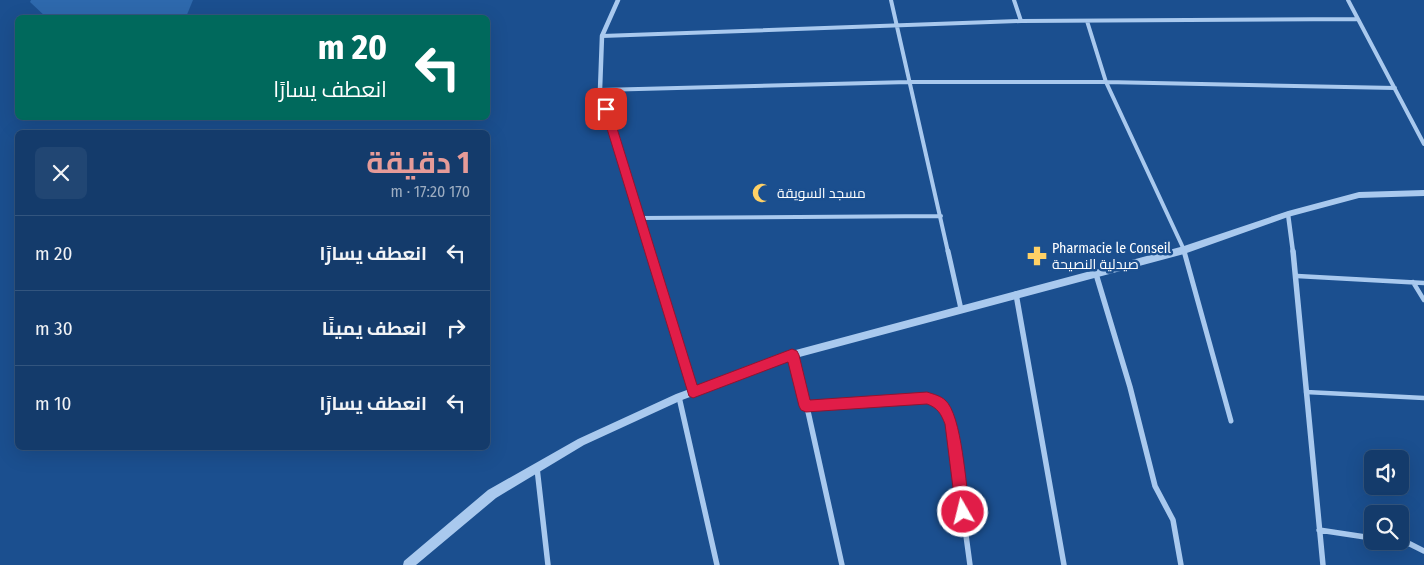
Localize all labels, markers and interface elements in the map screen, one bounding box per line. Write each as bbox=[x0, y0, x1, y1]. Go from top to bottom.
text: 20 m bbox=[318, 26, 387, 68]
icon: left bbox=[405, 35, 470, 100]
text: انعطف يسارًا bbox=[273, 76, 387, 103]
pin bbox=[585, 88, 627, 130]
icon: arrive bbox=[592, 95, 620, 123]
text: 1 دقيقة bbox=[366, 145, 470, 181]
button: close bbox=[35, 147, 87, 199]
text: 170 m · 17:20 bbox=[391, 182, 470, 201]
mosque icon: مسجد السويقة bbox=[751, 182, 773, 204]
place label: مسجد السويقة bbox=[777, 185, 866, 202]
icon: left bbox=[442, 239, 470, 267]
place label: Pharmacie le Conseil صيدلية النصيحة bbox=[1052, 240, 1171, 273]
text: 20 m bbox=[35, 242, 72, 265]
text: انعطف يسارًا bbox=[319, 242, 427, 265]
pharmacy icon: Pharmacie le Conseil صيدلية النصيحة bbox=[1026, 245, 1048, 267]
icon: right bbox=[442, 314, 470, 342]
text: 30 m bbox=[35, 317, 73, 340]
text: انعطف يمينًا bbox=[322, 317, 427, 340]
icon: left bbox=[442, 389, 470, 417]
text: 10 m bbox=[35, 392, 71, 415]
text: انعطف يسارًا bbox=[319, 392, 427, 415]
map controls bbox=[1364, 450, 1409, 550]
button: sound bbox=[1364, 450, 1409, 495]
position arrow bbox=[936, 485, 988, 537]
button: search bbox=[1364, 505, 1409, 550]

